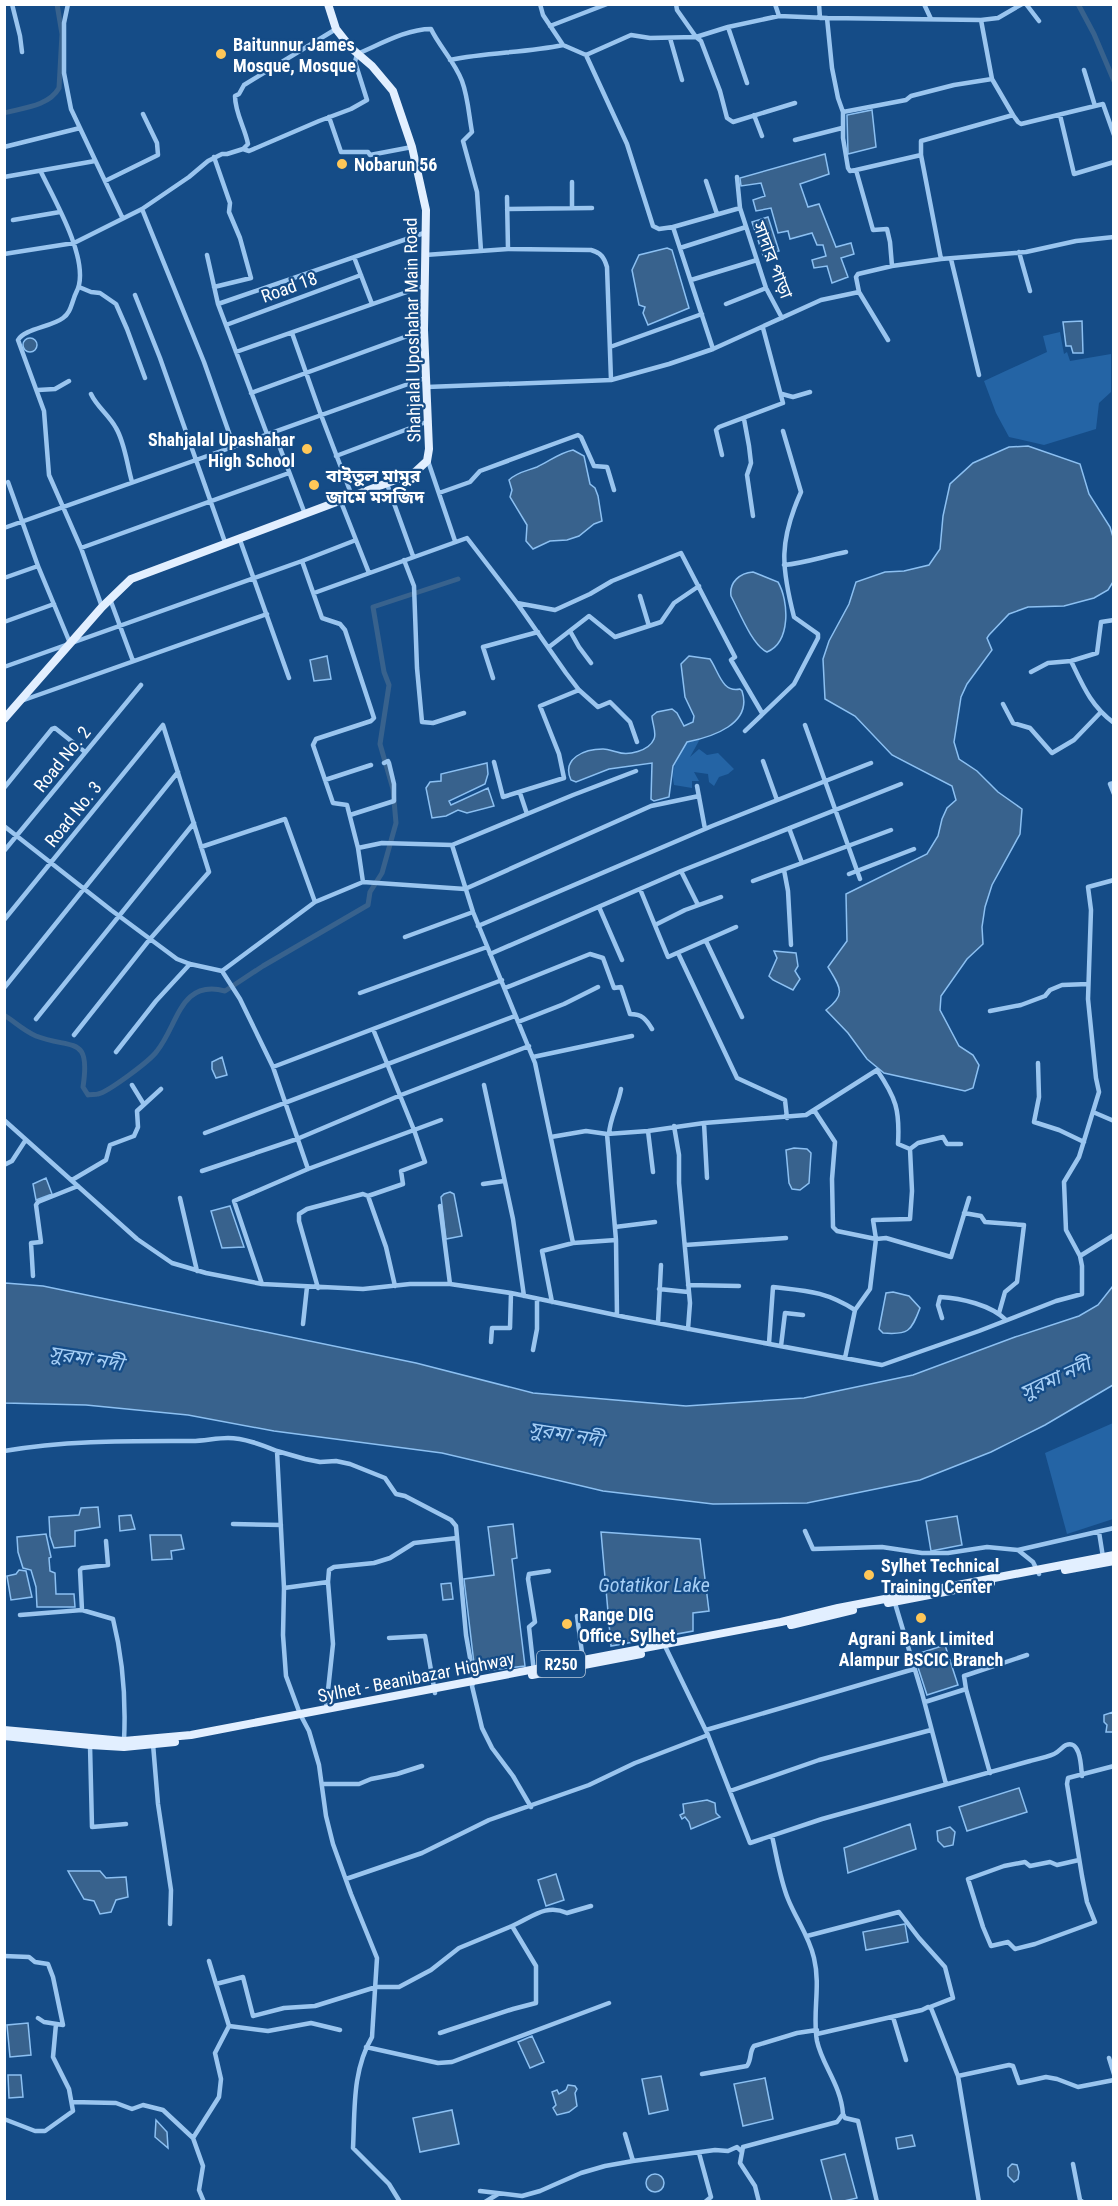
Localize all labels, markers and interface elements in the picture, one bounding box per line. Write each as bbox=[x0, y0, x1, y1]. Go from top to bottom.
place label: Baitunnur James Mosque, Mosque bbox=[233, 34, 356, 76]
marker: Baitunnur James Mosque, Mosque bbox=[214, 47, 228, 61]
place label: Nobarun 56 bbox=[354, 154, 437, 175]
marker: Nobarun 56 bbox=[335, 157, 349, 171]
street label: Shahjalal Uposhahar Main Road bbox=[400, 217, 424, 443]
street label: সাদার পাড়া bbox=[748, 218, 797, 302]
street label: Road 18 bbox=[258, 267, 320, 307]
place label: Shahjalal Upashahar High School bbox=[148, 429, 295, 471]
marker: Shahjalal Upashahar High School bbox=[300, 442, 314, 456]
place label: বাইতুল মামুর জামে মসজিদ bbox=[325, 465, 425, 507]
marker: বাইতুল মামুর জামে মসজিদ bbox=[307, 478, 321, 492]
street label: Road No. 2 bbox=[29, 722, 95, 796]
street label: Road No. 3 bbox=[40, 777, 106, 851]
water label: সুরমা নদী bbox=[47, 1340, 129, 1376]
water label: সুরমা নদী bbox=[1016, 1350, 1097, 1404]
water label: সুরমা নদী bbox=[527, 1416, 609, 1452]
place label: Sylhet Technical Training Center bbox=[881, 1555, 999, 1597]
marker: Sylhet Technical Training Center bbox=[862, 1568, 876, 1582]
water label: Gotatikor Lake bbox=[598, 1573, 710, 1597]
place label: Range DIG Office, Sylhet bbox=[579, 1604, 676, 1646]
marker: Agrani Bank Limited Alampur BSCIC Branch bbox=[914, 1611, 928, 1625]
marker: Range DIG Office, Sylhet bbox=[560, 1617, 574, 1631]
place label: Agrani Bank Limited Alampur BSCIC Branch bbox=[839, 1628, 1003, 1670]
street label: Sylhet - Beanibazar Highway bbox=[316, 1648, 517, 1706]
road number: R250 bbox=[537, 1651, 585, 1677]

